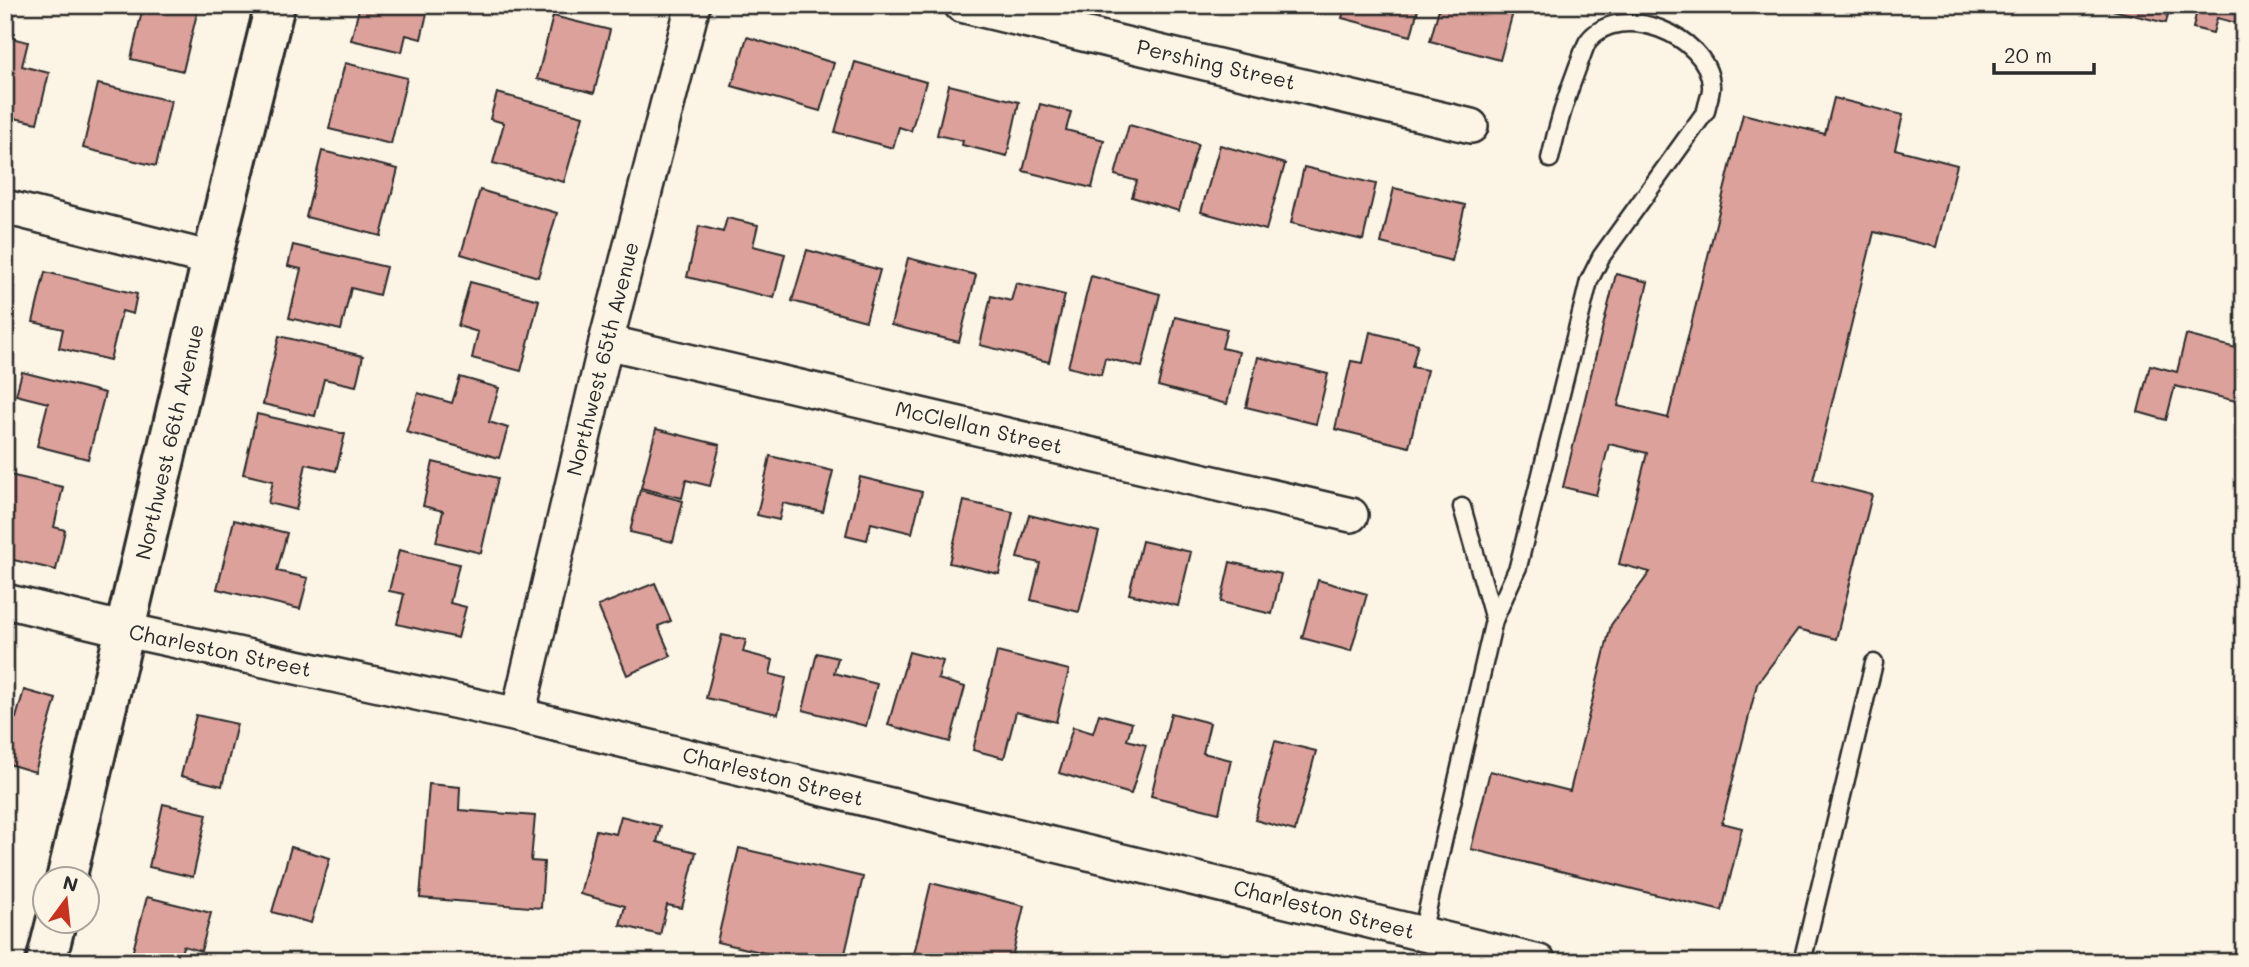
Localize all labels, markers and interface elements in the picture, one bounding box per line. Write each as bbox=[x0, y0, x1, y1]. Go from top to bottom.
street label: Pershing Street bbox=[1134, 32, 1298, 95]
scale bar bbox=[1994, 32, 2093, 76]
text: 20 m bbox=[2004, 41, 2052, 68]
street label: Northwest 65th Avenue bbox=[559, 239, 644, 479]
street label: Northwest 66th Avenue bbox=[128, 321, 209, 562]
street label: McClellan Street bbox=[893, 394, 1066, 459]
street label: Charleston Street bbox=[127, 617, 314, 682]
street label: Charleston Street bbox=[680, 740, 867, 811]
north arrow bbox=[32, 866, 102, 936]
text: N bbox=[60, 869, 81, 897]
street label: Charleston Street bbox=[1231, 873, 1418, 944]

